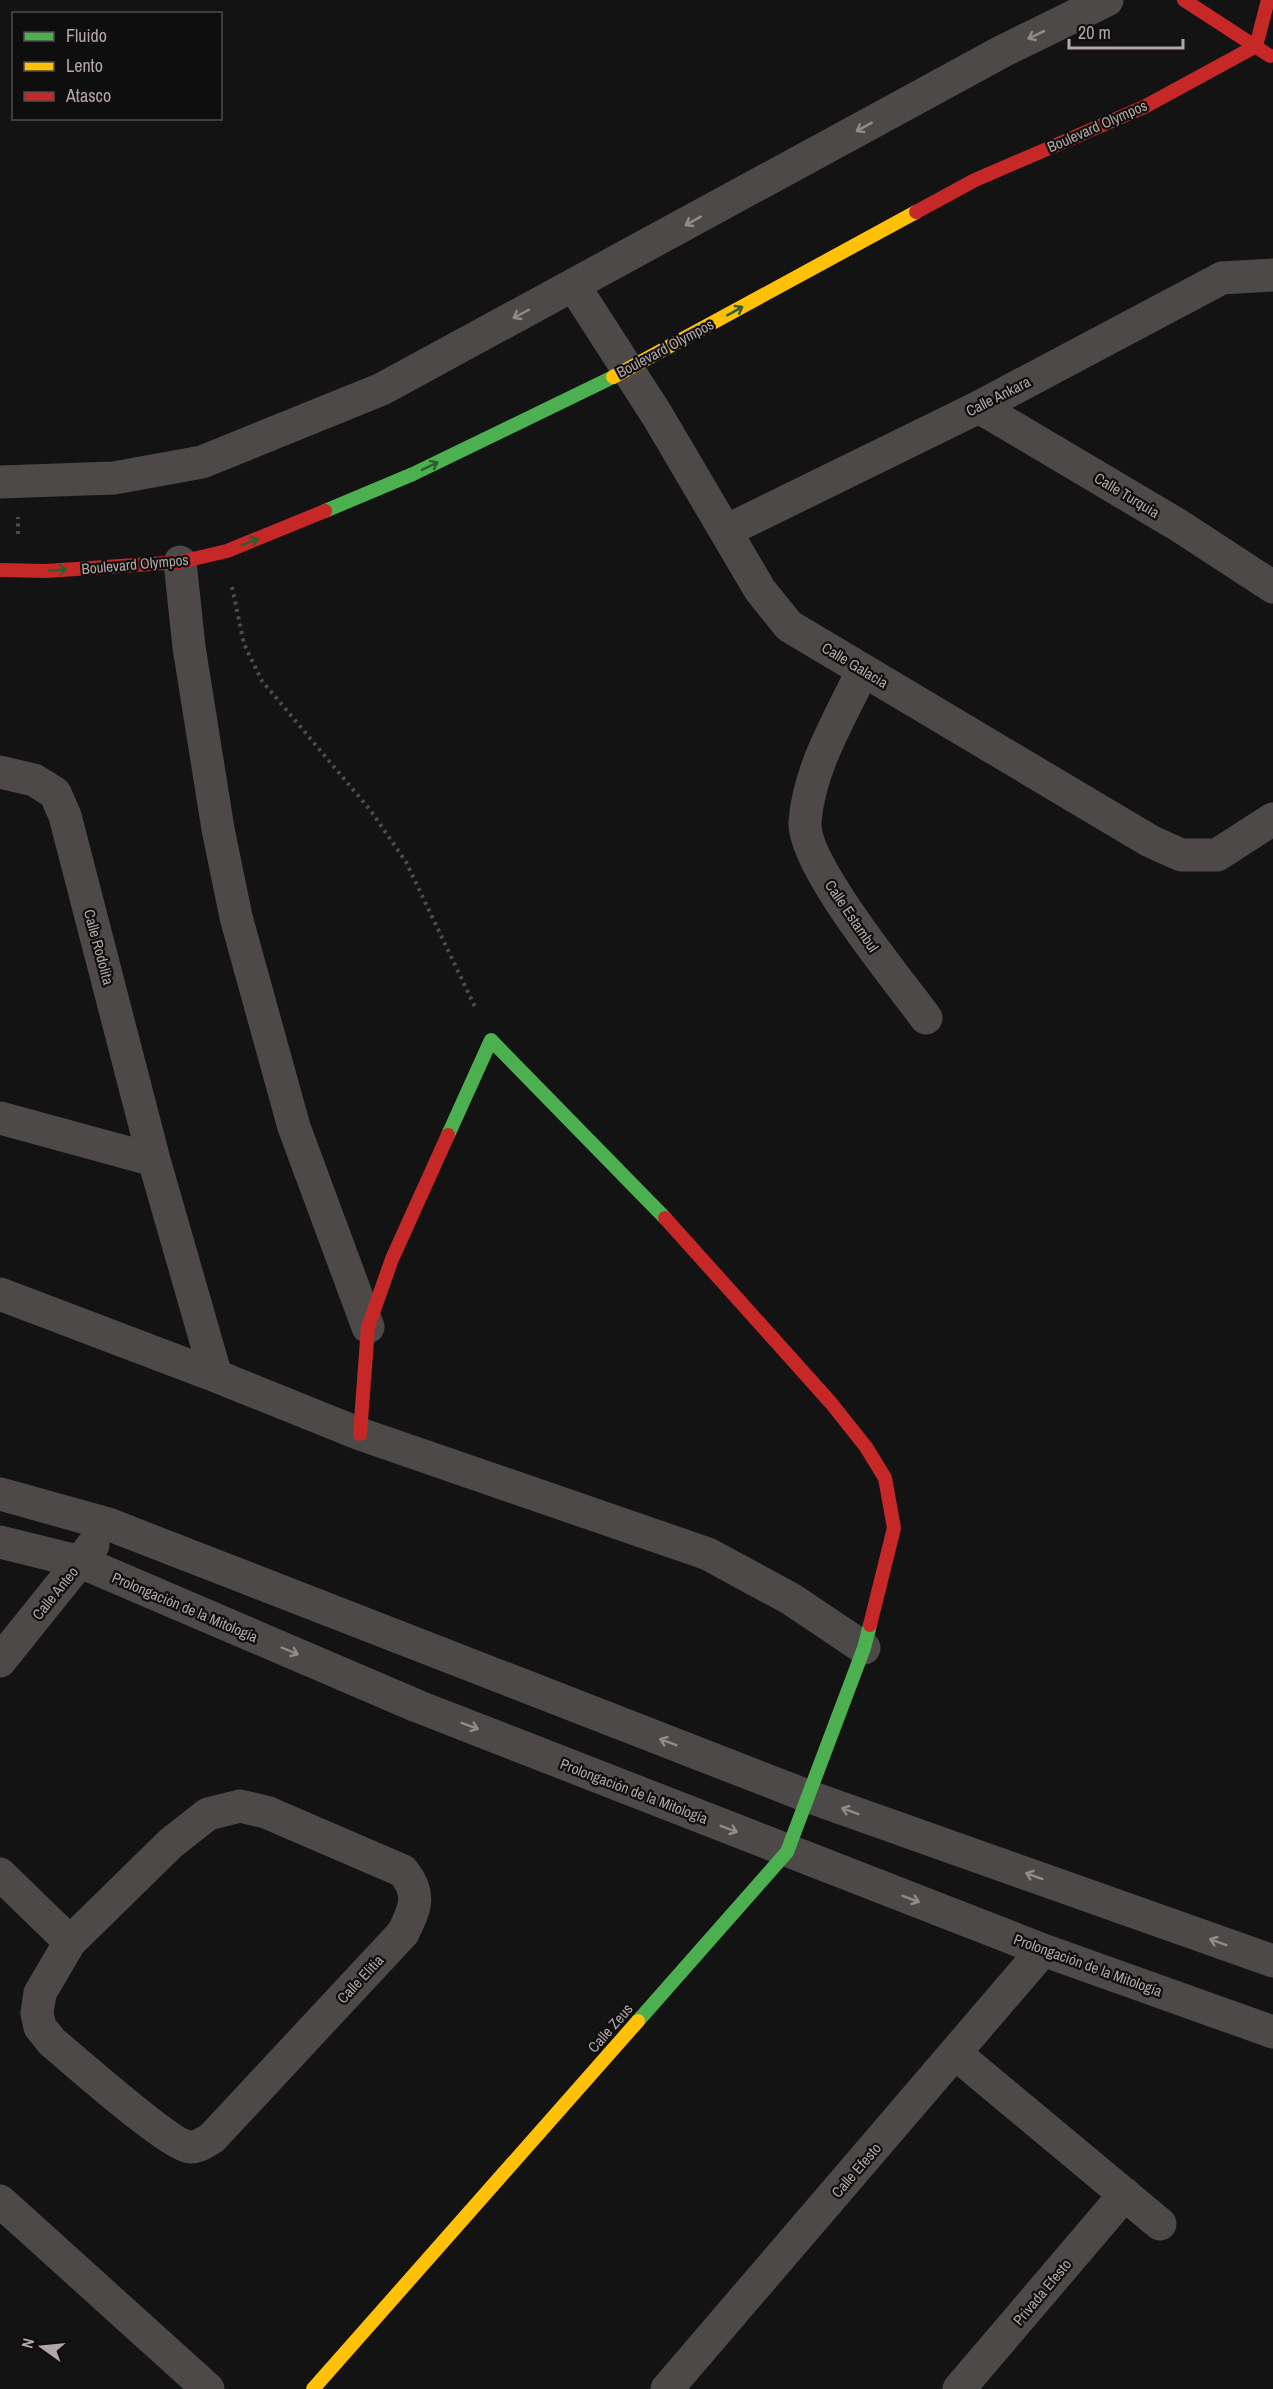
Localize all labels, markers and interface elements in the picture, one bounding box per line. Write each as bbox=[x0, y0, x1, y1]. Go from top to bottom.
legend bbox=[12, 12, 222, 120]
scale bar bbox=[1069, 12, 1183, 50]
text: 20 m bbox=[1078, 20, 1111, 45]
text: Fluido bbox=[66, 23, 107, 48]
one-way arrow bbox=[1027, 30, 1045, 42]
text: Lento bbox=[66, 53, 103, 78]
text: Atasco bbox=[65, 83, 111, 108]
street label: Boulevard Olympos bbox=[1044, 95, 1150, 157]
one-way arrow bbox=[856, 121, 873, 133]
one-way arrow bbox=[685, 215, 702, 227]
one-way arrow bbox=[725, 305, 743, 316]
one-way arrow bbox=[513, 309, 531, 320]
street label: Boulevard Olympos bbox=[613, 314, 717, 382]
street label: Calle Ankara bbox=[962, 371, 1034, 421]
one-way arrow bbox=[420, 460, 438, 471]
street label: Calle Turquia bbox=[1090, 467, 1164, 523]
one-way arrow bbox=[240, 536, 259, 547]
street label: Boulevard Olympos bbox=[81, 549, 189, 579]
one-way arrow bbox=[48, 565, 68, 576]
street label: Calle Galacia bbox=[818, 637, 892, 693]
street label: Calle Estambul bbox=[820, 876, 884, 956]
street label: Calle Rodolita bbox=[79, 907, 119, 987]
street label: Calle Anteo bbox=[27, 1562, 83, 1624]
street label: Prolongación de la Mitología bbox=[109, 1567, 261, 1647]
one-way arrow bbox=[280, 1646, 298, 1657]
one-way arrow bbox=[460, 1722, 478, 1733]
one-way arrow bbox=[659, 1736, 678, 1747]
street label: Prolongación de la Mitología bbox=[557, 1753, 711, 1829]
one-way arrow bbox=[842, 1805, 860, 1816]
one-way arrow bbox=[719, 1824, 738, 1835]
one-way arrow bbox=[1025, 1870, 1044, 1881]
one-way arrow bbox=[901, 1894, 920, 1905]
street label: Prolongación de la Mitología bbox=[1011, 1928, 1165, 2002]
one-way arrow bbox=[1209, 1935, 1228, 1946]
street label: Calle Elitia bbox=[332, 1950, 388, 2008]
street label: Calle Zeus bbox=[583, 1999, 637, 2057]
street label: Calle Efesto bbox=[826, 2138, 886, 2202]
street label: Privada Efesto bbox=[1008, 2254, 1076, 2330]
north arrow bbox=[12, 2317, 72, 2377]
text: N bbox=[16, 2336, 39, 2351]

